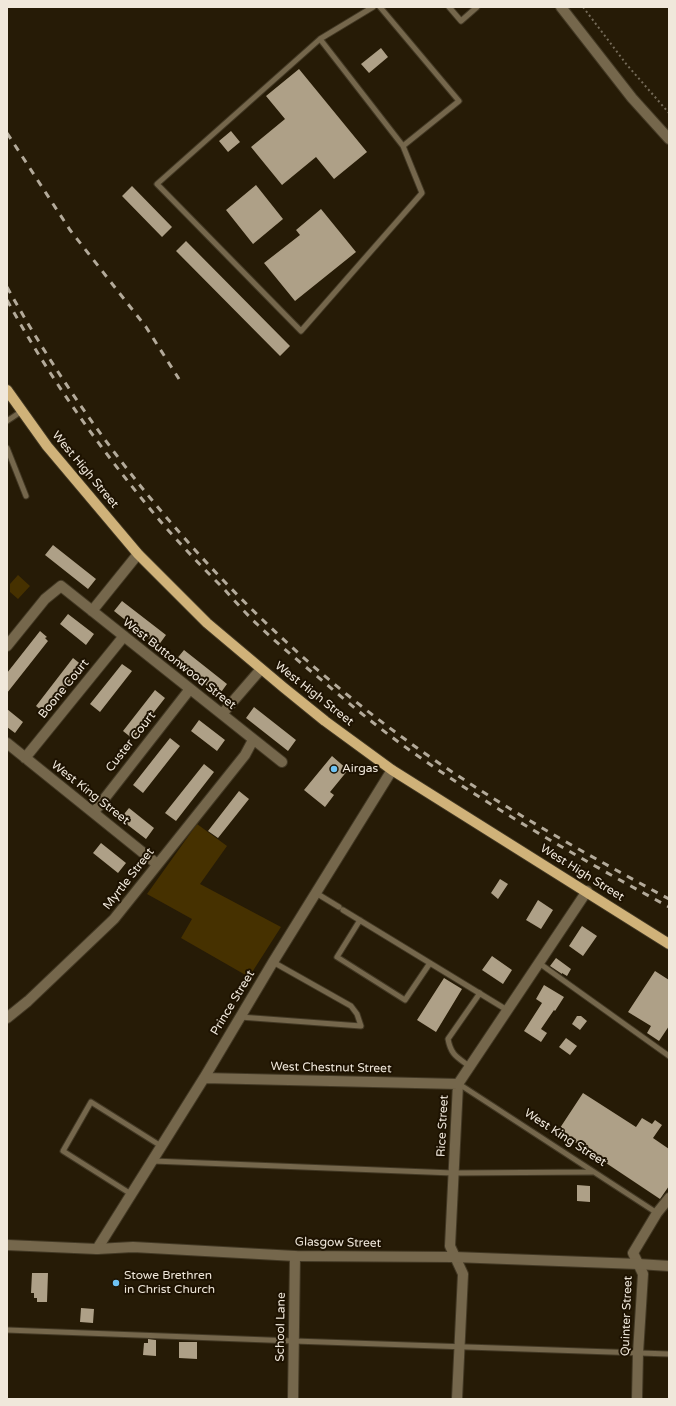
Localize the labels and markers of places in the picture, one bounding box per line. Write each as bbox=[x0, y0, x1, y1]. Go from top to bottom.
place label: Airgas bbox=[342, 762, 378, 776]
marker: Airgas bbox=[329, 764, 339, 774]
place label: Stowe Brethren in Christ Church bbox=[124, 1269, 215, 1297]
marker: Stowe Brethren in Christ Church bbox=[111, 1278, 121, 1288]

